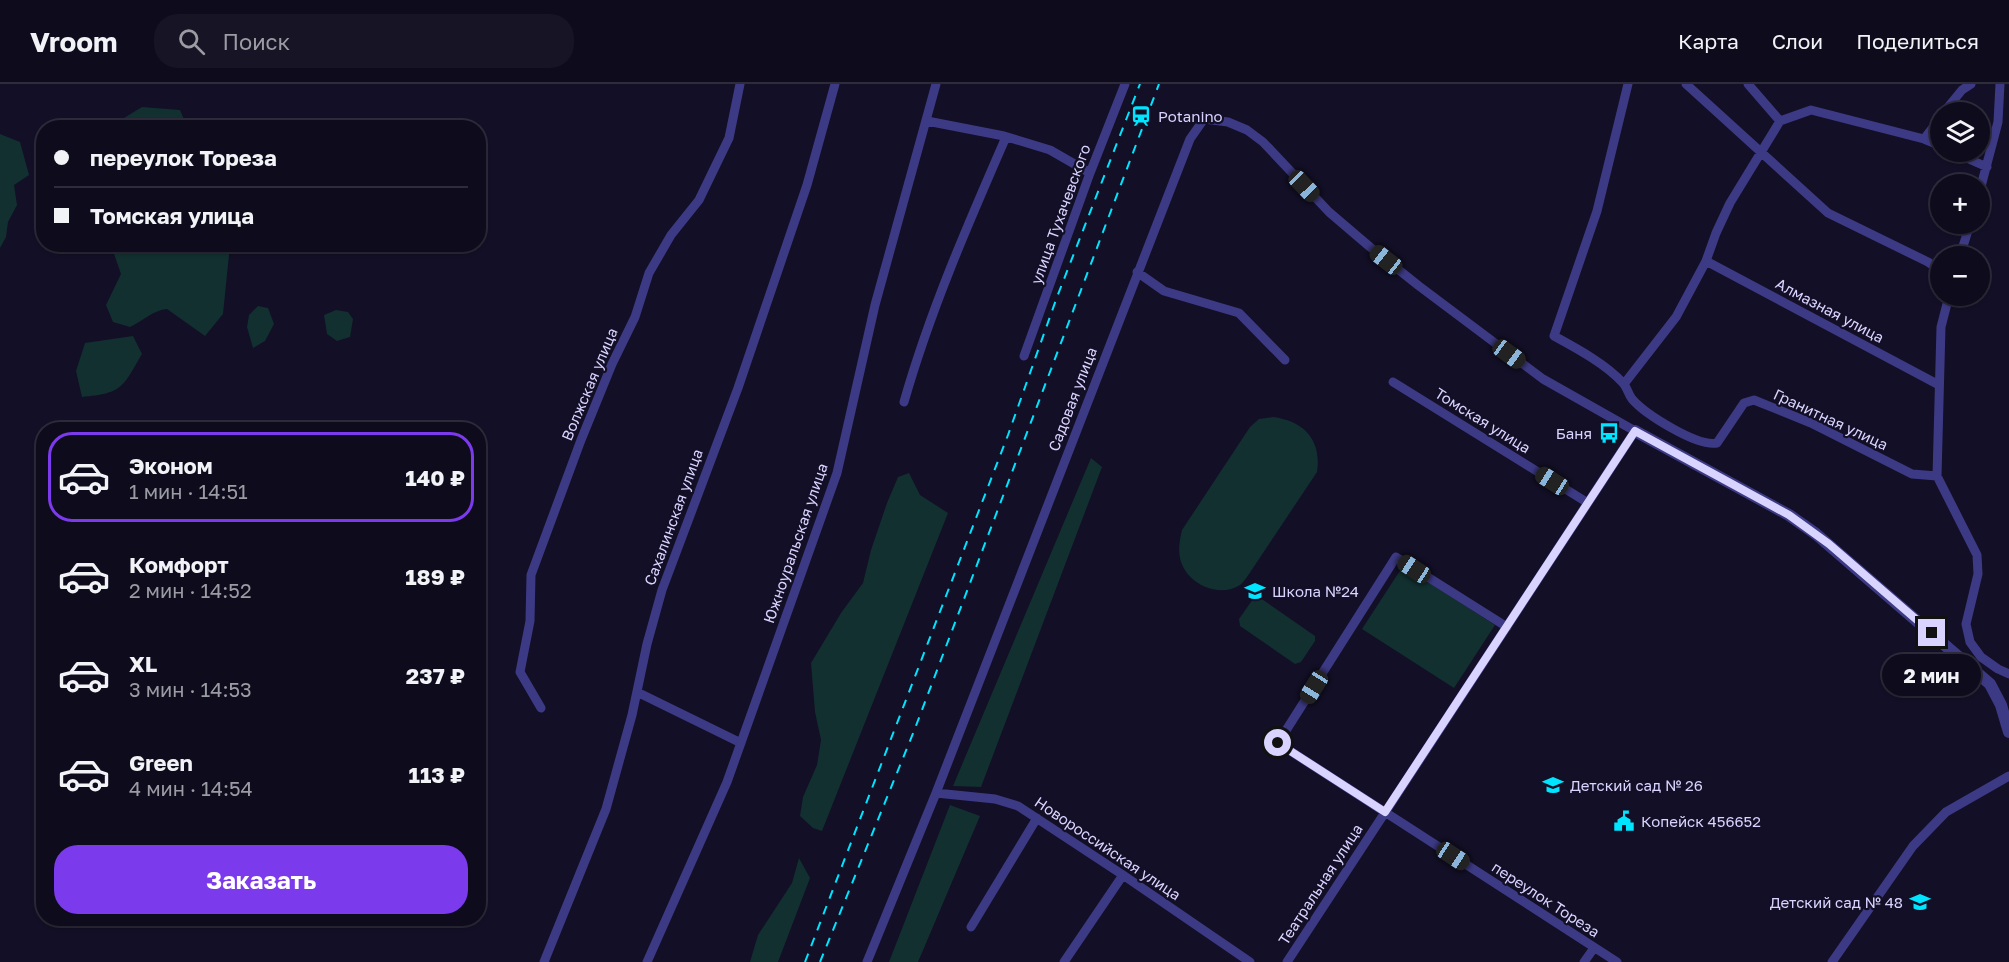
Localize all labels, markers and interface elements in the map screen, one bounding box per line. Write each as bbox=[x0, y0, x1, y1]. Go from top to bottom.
search box bbox=[154, 14, 574, 68]
text: Vroom bbox=[30, 25, 118, 58]
icon: search bbox=[175, 25, 208, 58]
text: Поиск bbox=[223, 28, 290, 55]
text: Карта bbox=[1678, 28, 1739, 54]
text: Слои bbox=[1772, 28, 1823, 54]
text: Поделиться bbox=[1856, 28, 1979, 54]
map controls bbox=[1930, 102, 1990, 306]
button: layers bbox=[1930, 102, 1990, 162]
station icon: Potanino bbox=[1129, 104, 1153, 128]
place label: Potanino bbox=[1158, 107, 1223, 125]
street label: улица Тухачевского bbox=[1026, 142, 1094, 286]
text: переулок Тореза bbox=[90, 144, 277, 171]
car bbox=[1285, 167, 1323, 205]
button: + bbox=[1930, 174, 1990, 234]
text: Томская улица bbox=[90, 202, 254, 229]
car bbox=[1366, 242, 1406, 278]
button: − bbox=[1930, 246, 1990, 306]
street label: Алмазная улица bbox=[1773, 274, 1887, 346]
street label: Волжская улица bbox=[557, 325, 621, 443]
car bbox=[1489, 336, 1529, 372]
street label: Садовая улица bbox=[1044, 344, 1100, 454]
street label: Томская улица bbox=[1432, 383, 1534, 457]
street label: Гранитная улица bbox=[1771, 385, 1891, 453]
bus stop icon: Баня bbox=[1597, 421, 1621, 445]
place label: Баня bbox=[1556, 424, 1592, 442]
street label: Сахалинская улица bbox=[640, 446, 706, 588]
icon: car bbox=[57, 450, 111, 504]
text: Эконом bbox=[129, 452, 213, 479]
street label: Южноуральская улица bbox=[759, 461, 831, 625]
text: 140 ₽ bbox=[405, 464, 465, 491]
car bbox=[1532, 464, 1572, 498]
text: 1 мин · 14:51 bbox=[129, 479, 248, 503]
icon: car bbox=[57, 549, 111, 603]
text: Комфорт bbox=[129, 551, 229, 578]
car bbox=[1394, 552, 1434, 586]
text: 189 ₽ bbox=[405, 563, 465, 590]
text: 2 мин · 14:52 bbox=[129, 578, 252, 602]
school or university icon: Школа №24 bbox=[1243, 579, 1267, 603]
place label: Школа №24 bbox=[1272, 582, 1359, 600]
route end bbox=[1918, 619, 1945, 646]
icon: car bbox=[57, 648, 111, 702]
text: XL bbox=[129, 650, 157, 677]
callout: 2 мин bbox=[1882, 654, 1982, 696]
text: 237 ₽ bbox=[406, 662, 465, 689]
text: 2 мин bbox=[1904, 663, 1960, 687]
car bbox=[1297, 667, 1331, 707]
text: 3 мин · 14:53 bbox=[129, 677, 252, 701]
route start bbox=[1264, 729, 1291, 756]
icon: car bbox=[57, 747, 111, 801]
text: Green bbox=[129, 749, 193, 776]
text: 113 ₽ bbox=[409, 761, 465, 788]
school or university icon: Детский сад № 26 bbox=[1541, 773, 1565, 797]
text: 4 мин · 14:54 bbox=[129, 776, 253, 800]
place label: Детский сад № 26 bbox=[1570, 776, 1703, 794]
street label: Новороссийская улица bbox=[1032, 792, 1184, 904]
public building icon: Копейск 456652 bbox=[1612, 809, 1636, 833]
place label: Копейск 456652 bbox=[1641, 812, 1761, 830]
street label: Театральная улица bbox=[1274, 820, 1366, 948]
car bbox=[1433, 839, 1473, 873]
button: Заказать bbox=[54, 845, 468, 914]
street label: переулок Тореза bbox=[1489, 857, 1603, 941]
school or university icon: Детский сад № 48 bbox=[1908, 890, 1932, 914]
place label: Детский сад № 48 bbox=[1770, 893, 1903, 911]

